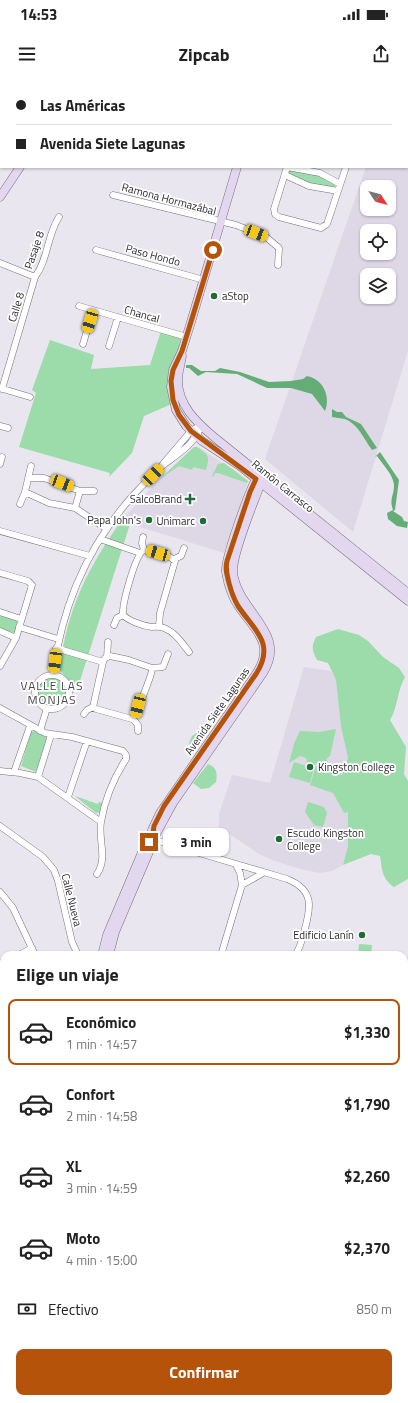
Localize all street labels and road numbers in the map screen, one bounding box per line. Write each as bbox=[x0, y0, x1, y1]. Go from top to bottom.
street label: Ramona Hormazábal bbox=[120, 179, 218, 219]
street label: Pasaje 8 bbox=[20, 229, 48, 271]
street label: Paso Hondo bbox=[124, 240, 182, 270]
street label: Calle 8 bbox=[4, 290, 28, 324]
street label: Chancal bbox=[122, 301, 162, 327]
street label: Ramón Carrasco bbox=[248, 456, 318, 516]
street label: Avenida Siete Lagunas bbox=[181, 664, 253, 758]
street label: Calle Nueva bbox=[58, 872, 86, 929]

